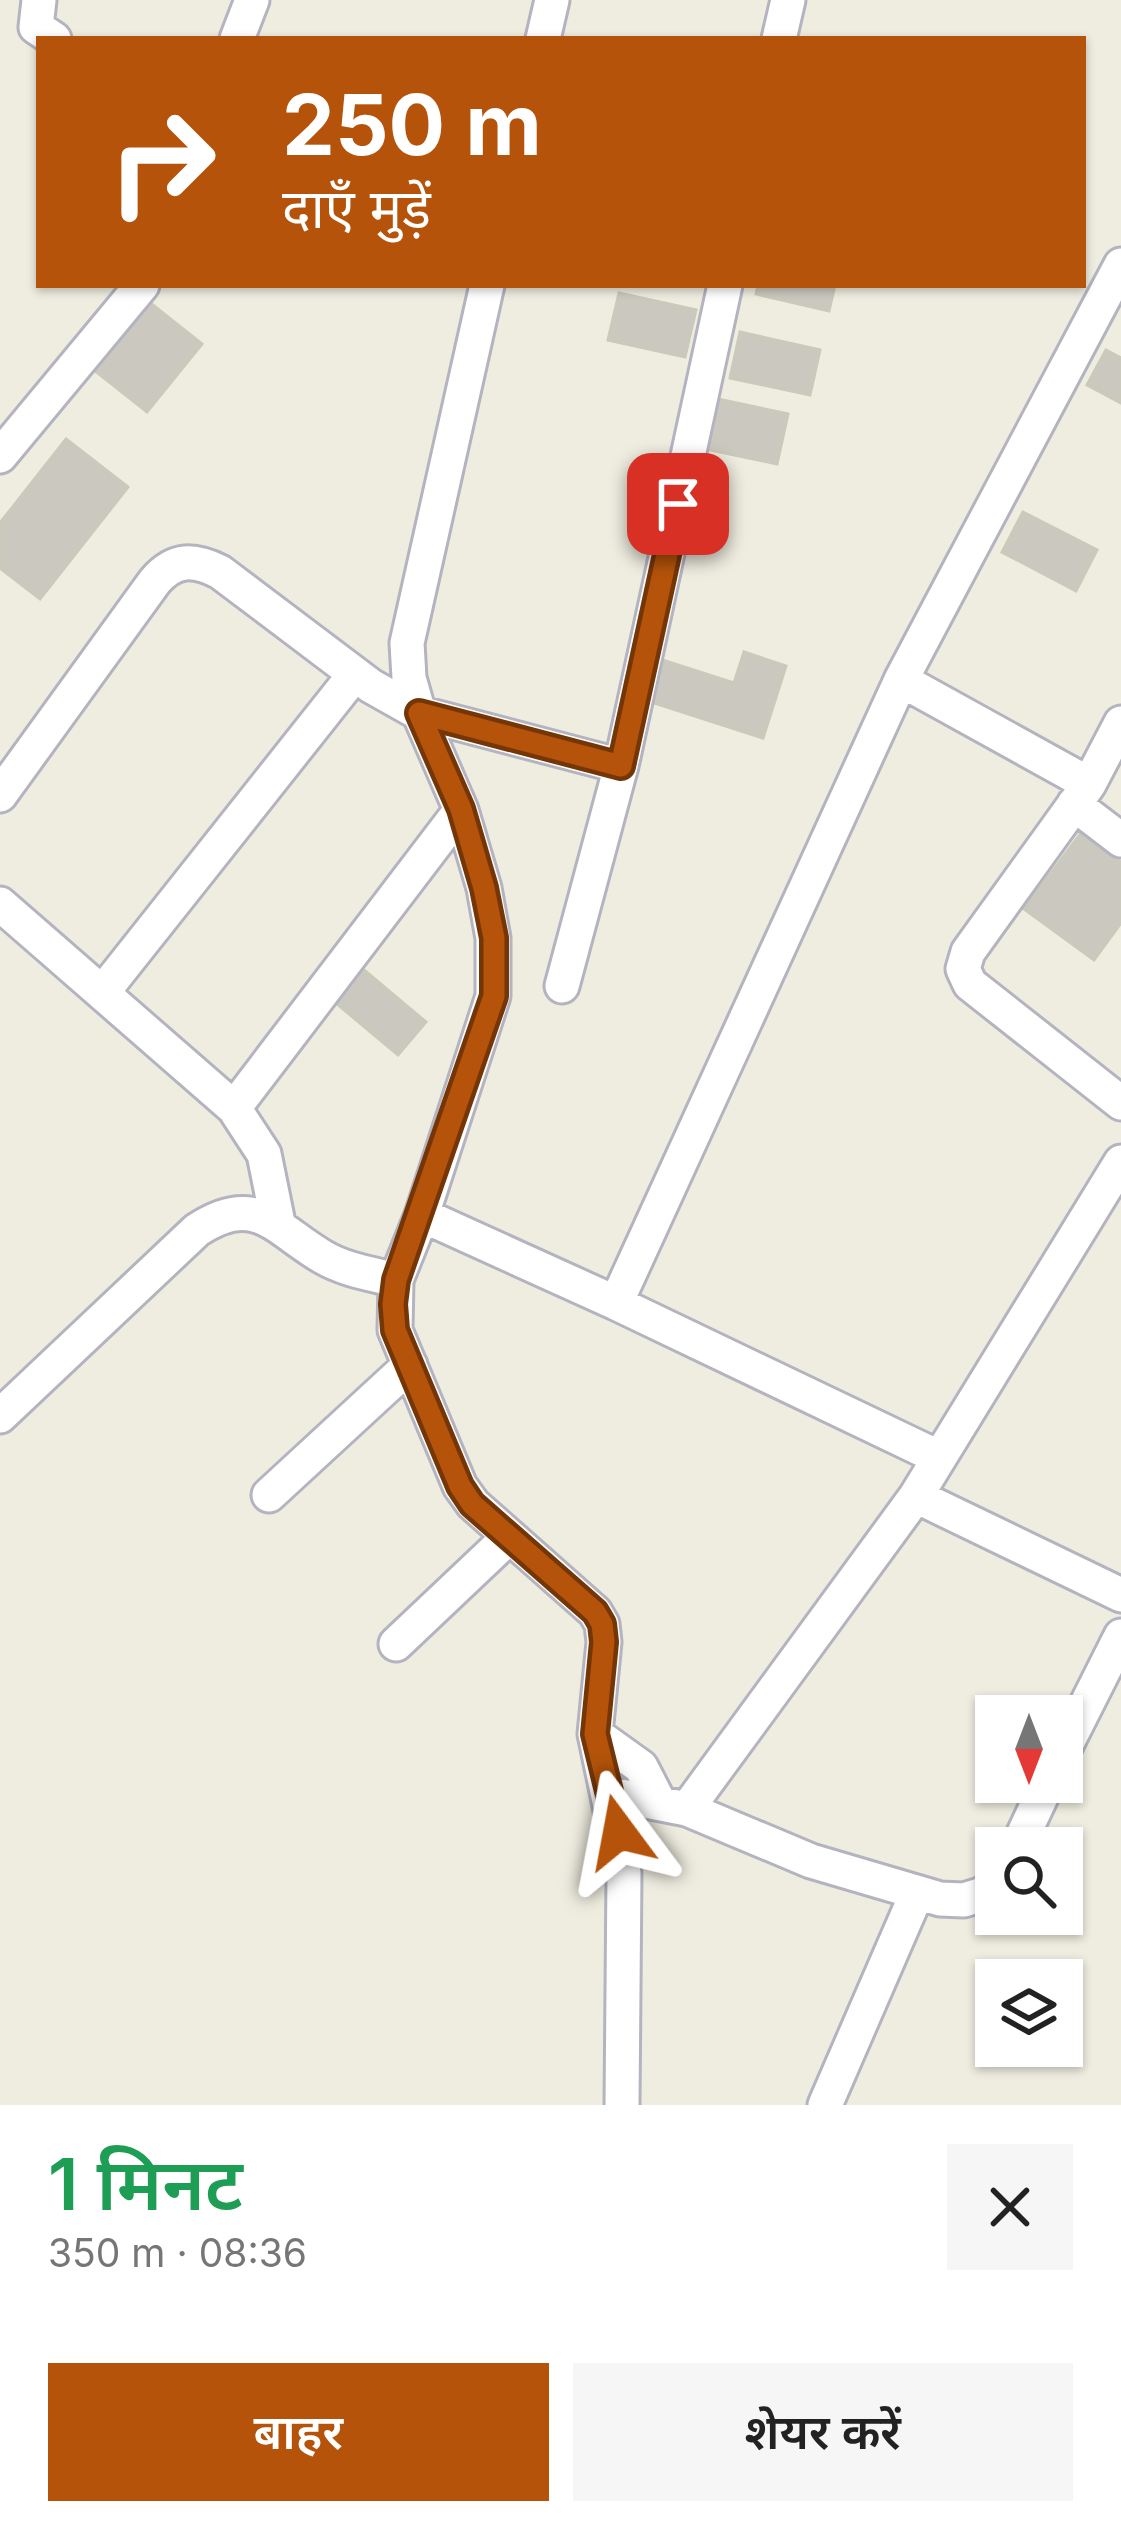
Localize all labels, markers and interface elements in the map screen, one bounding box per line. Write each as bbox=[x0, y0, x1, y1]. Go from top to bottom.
text: 250 m bbox=[282, 74, 542, 175]
icon: right bbox=[84, 84, 240, 240]
text: दाएँ मुड़ें bbox=[282, 176, 431, 241]
pin bbox=[627, 453, 729, 555]
icon: arrive bbox=[645, 471, 711, 537]
north arrow bbox=[975, 1695, 1083, 1803]
map controls bbox=[975, 1695, 1083, 2067]
position arrow bbox=[556, 1769, 682, 1895]
button: search bbox=[975, 1827, 1083, 1935]
button: layers bbox=[975, 1959, 1083, 2067]
text: 1 मिनट bbox=[48, 2140, 243, 2227]
button: close bbox=[947, 2144, 1073, 2270]
text: 350 m · 08:36 bbox=[48, 2229, 307, 2276]
button: बाहर bbox=[48, 2363, 549, 2501]
button: शेयर करें bbox=[573, 2363, 1073, 2501]

